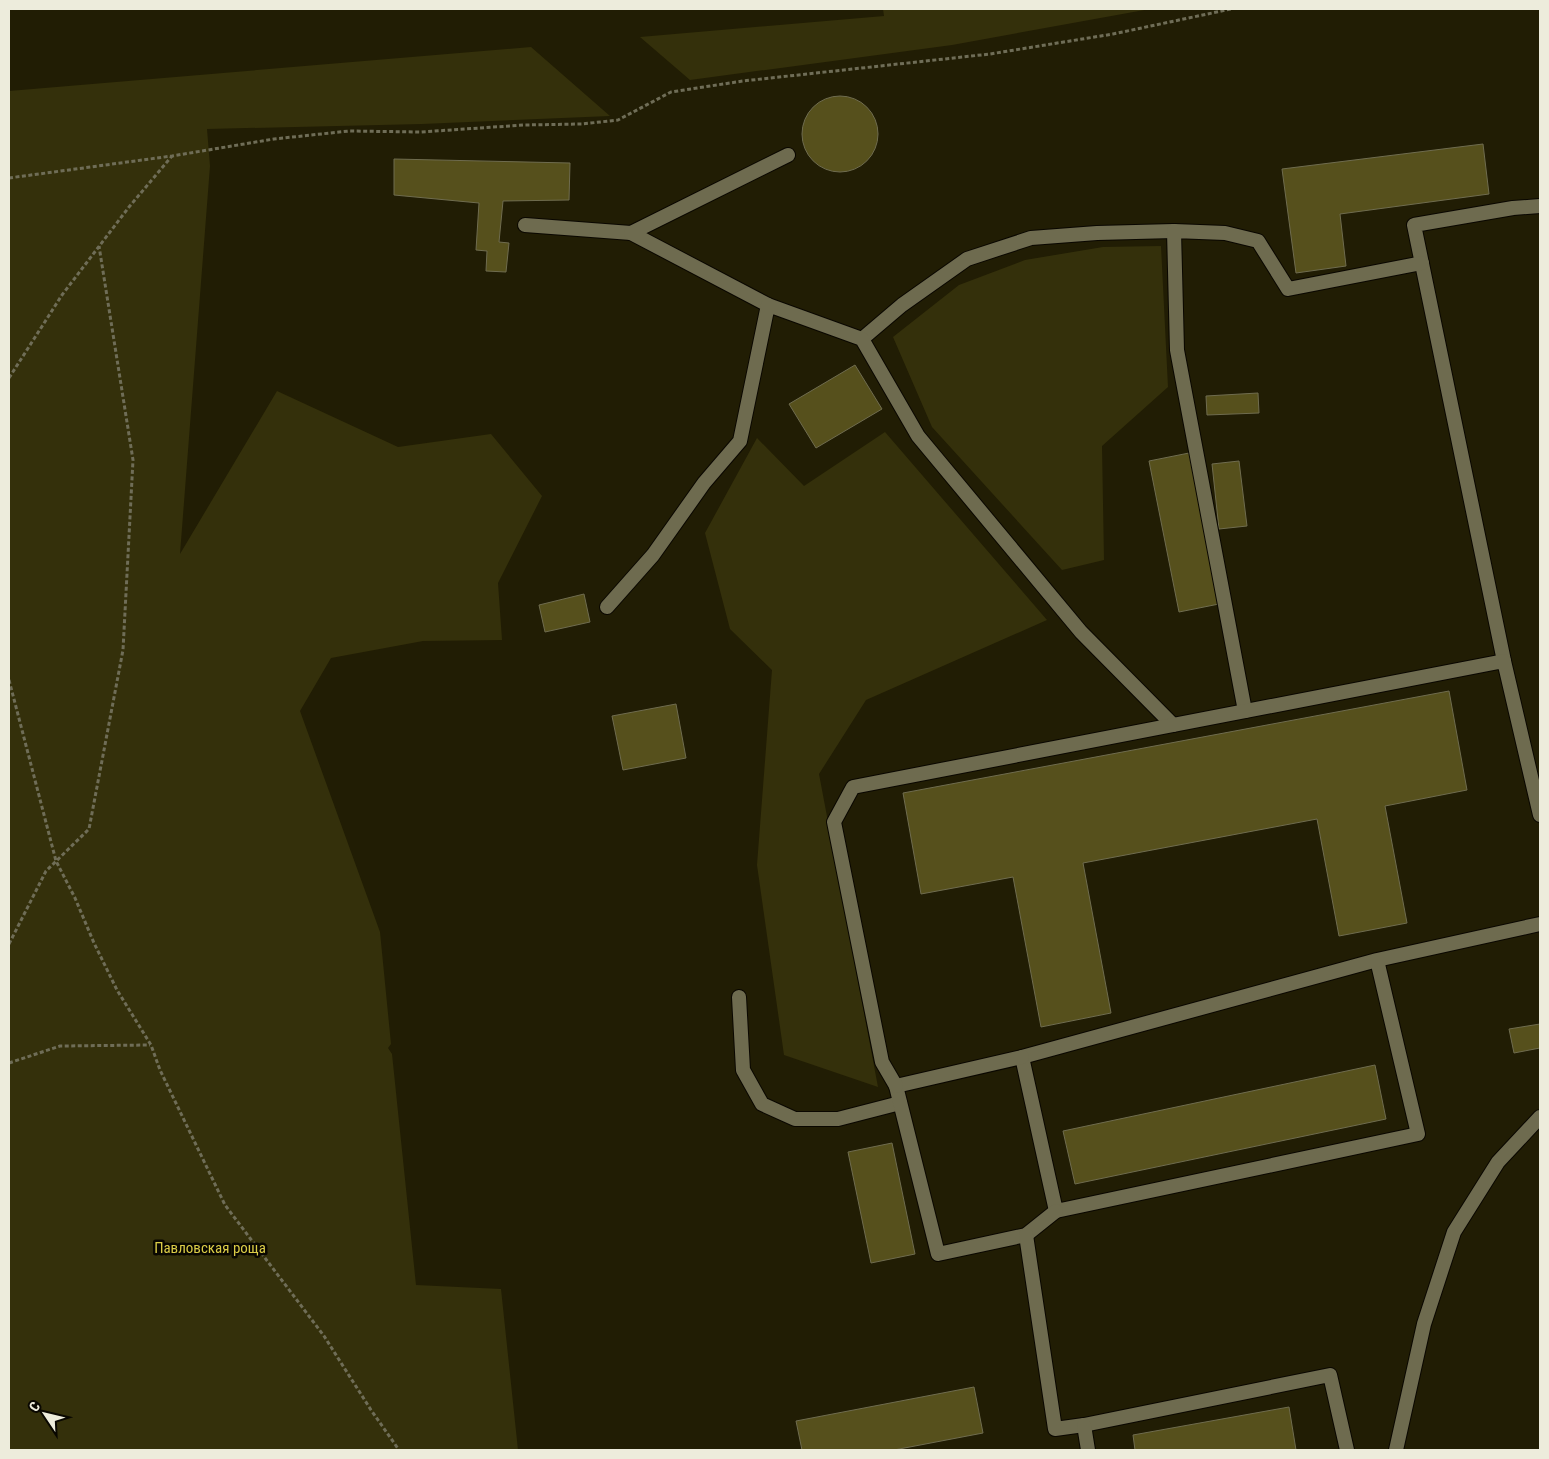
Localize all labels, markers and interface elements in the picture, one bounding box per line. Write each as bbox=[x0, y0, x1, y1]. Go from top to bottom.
park label: Павловская роща bbox=[154, 1239, 266, 1257]
north arrow bbox=[20, 1389, 70, 1439]
text: С bbox=[26, 1399, 43, 1414]

